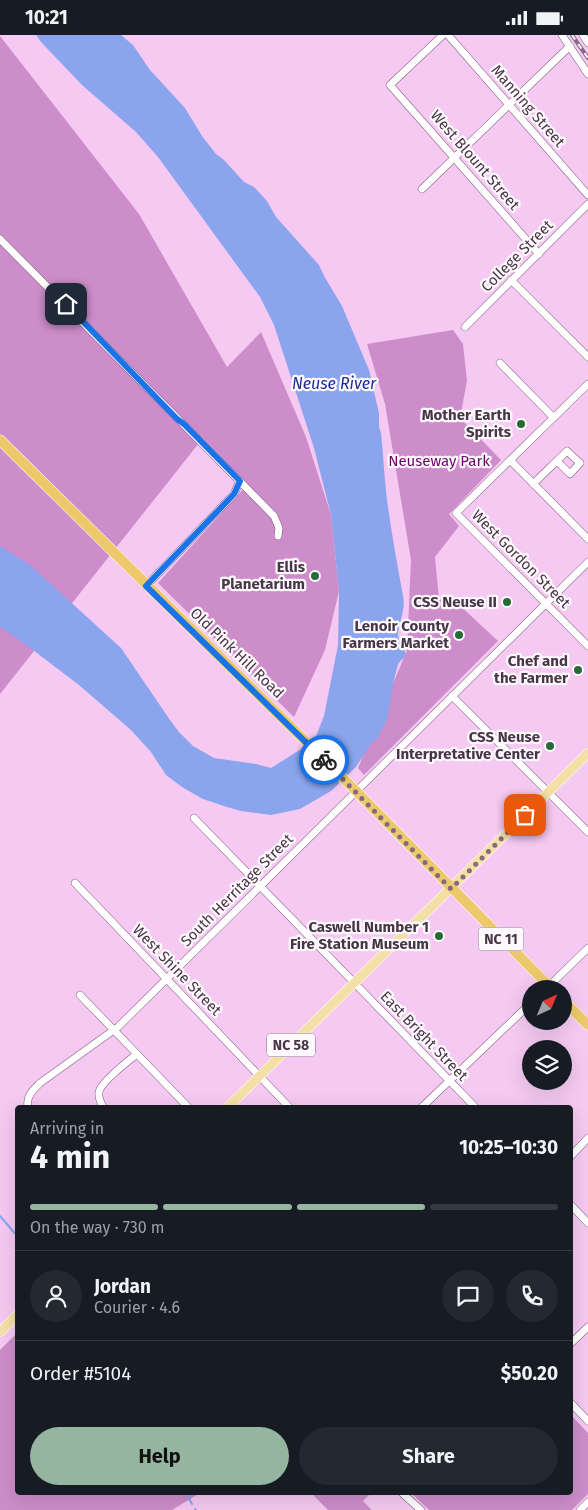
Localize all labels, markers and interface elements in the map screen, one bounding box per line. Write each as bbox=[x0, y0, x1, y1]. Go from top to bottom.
text: 10:21 bbox=[25, 6, 68, 29]
street label: Manning Street bbox=[487, 61, 569, 151]
street label: West Blount Street bbox=[427, 106, 524, 214]
street label: College Street bbox=[477, 216, 557, 296]
pin bbox=[45, 283, 87, 325]
icon: home bbox=[52, 290, 80, 318]
water label: Neuse River bbox=[292, 374, 377, 393]
place label: Mother Earth Spirits bbox=[422, 406, 511, 441]
marker: Mother Earth Spirits bbox=[515, 418, 527, 430]
park label: Neuseway Park bbox=[388, 452, 490, 470]
street label: West Gordon Street bbox=[468, 506, 574, 612]
place label: Ellis Planetarium bbox=[221, 558, 305, 593]
marker: Ellis Planetarium bbox=[309, 570, 321, 582]
place label: CSS Neuse II bbox=[413, 593, 497, 611]
marker: CSS Neuse II bbox=[501, 596, 513, 608]
street label: Old Pink Hill Road bbox=[187, 604, 287, 702]
place label: Lenoir County Farmers Market bbox=[343, 617, 449, 652]
marker: Lenoir County Farmers Market bbox=[453, 629, 465, 641]
place label: Chef and the Farmer bbox=[494, 652, 569, 687]
marker: Chef and the Farmer bbox=[572, 664, 584, 676]
place label: CSS Neuse Interpretative Center bbox=[396, 728, 541, 763]
courier bbox=[299, 735, 349, 785]
marker: CSS Neuse Interpretative Center bbox=[544, 740, 556, 752]
icon: bike bbox=[310, 746, 338, 774]
pin bbox=[504, 794, 546, 836]
icon: bag bbox=[511, 801, 539, 829]
street label: South Herritage Street bbox=[177, 830, 297, 950]
place label: Caswell Number 1 Fire Station Museum bbox=[290, 918, 429, 953]
street label: West Shine Street bbox=[129, 921, 225, 1020]
road number: NC 11 bbox=[478, 927, 524, 951]
marker: Caswell Number 1 Fire Station Museum bbox=[433, 930, 445, 942]
north arrow bbox=[522, 980, 572, 1030]
map controls bbox=[522, 980, 572, 1090]
street label: East Bright Street bbox=[377, 987, 472, 1085]
road number: NC 58 bbox=[267, 1033, 315, 1057]
button: layers bbox=[522, 1040, 572, 1090]
text: Arriving in bbox=[30, 1119, 104, 1138]
text: 10:25–10:30 bbox=[459, 1136, 558, 1159]
text: 4 min bbox=[30, 1138, 110, 1176]
text: On the way · 730 m bbox=[30, 1218, 165, 1237]
button: person bbox=[30, 1270, 82, 1322]
button: chat bbox=[442, 1270, 494, 1322]
button: phone bbox=[506, 1270, 558, 1322]
text: Jordan bbox=[94, 1275, 151, 1298]
text: Courier · 4.6 bbox=[94, 1298, 180, 1317]
text: Order #5104 bbox=[30, 1362, 131, 1385]
text: $50.20 bbox=[501, 1362, 558, 1385]
button: Help bbox=[30, 1427, 289, 1485]
button: Share bbox=[299, 1427, 558, 1485]

